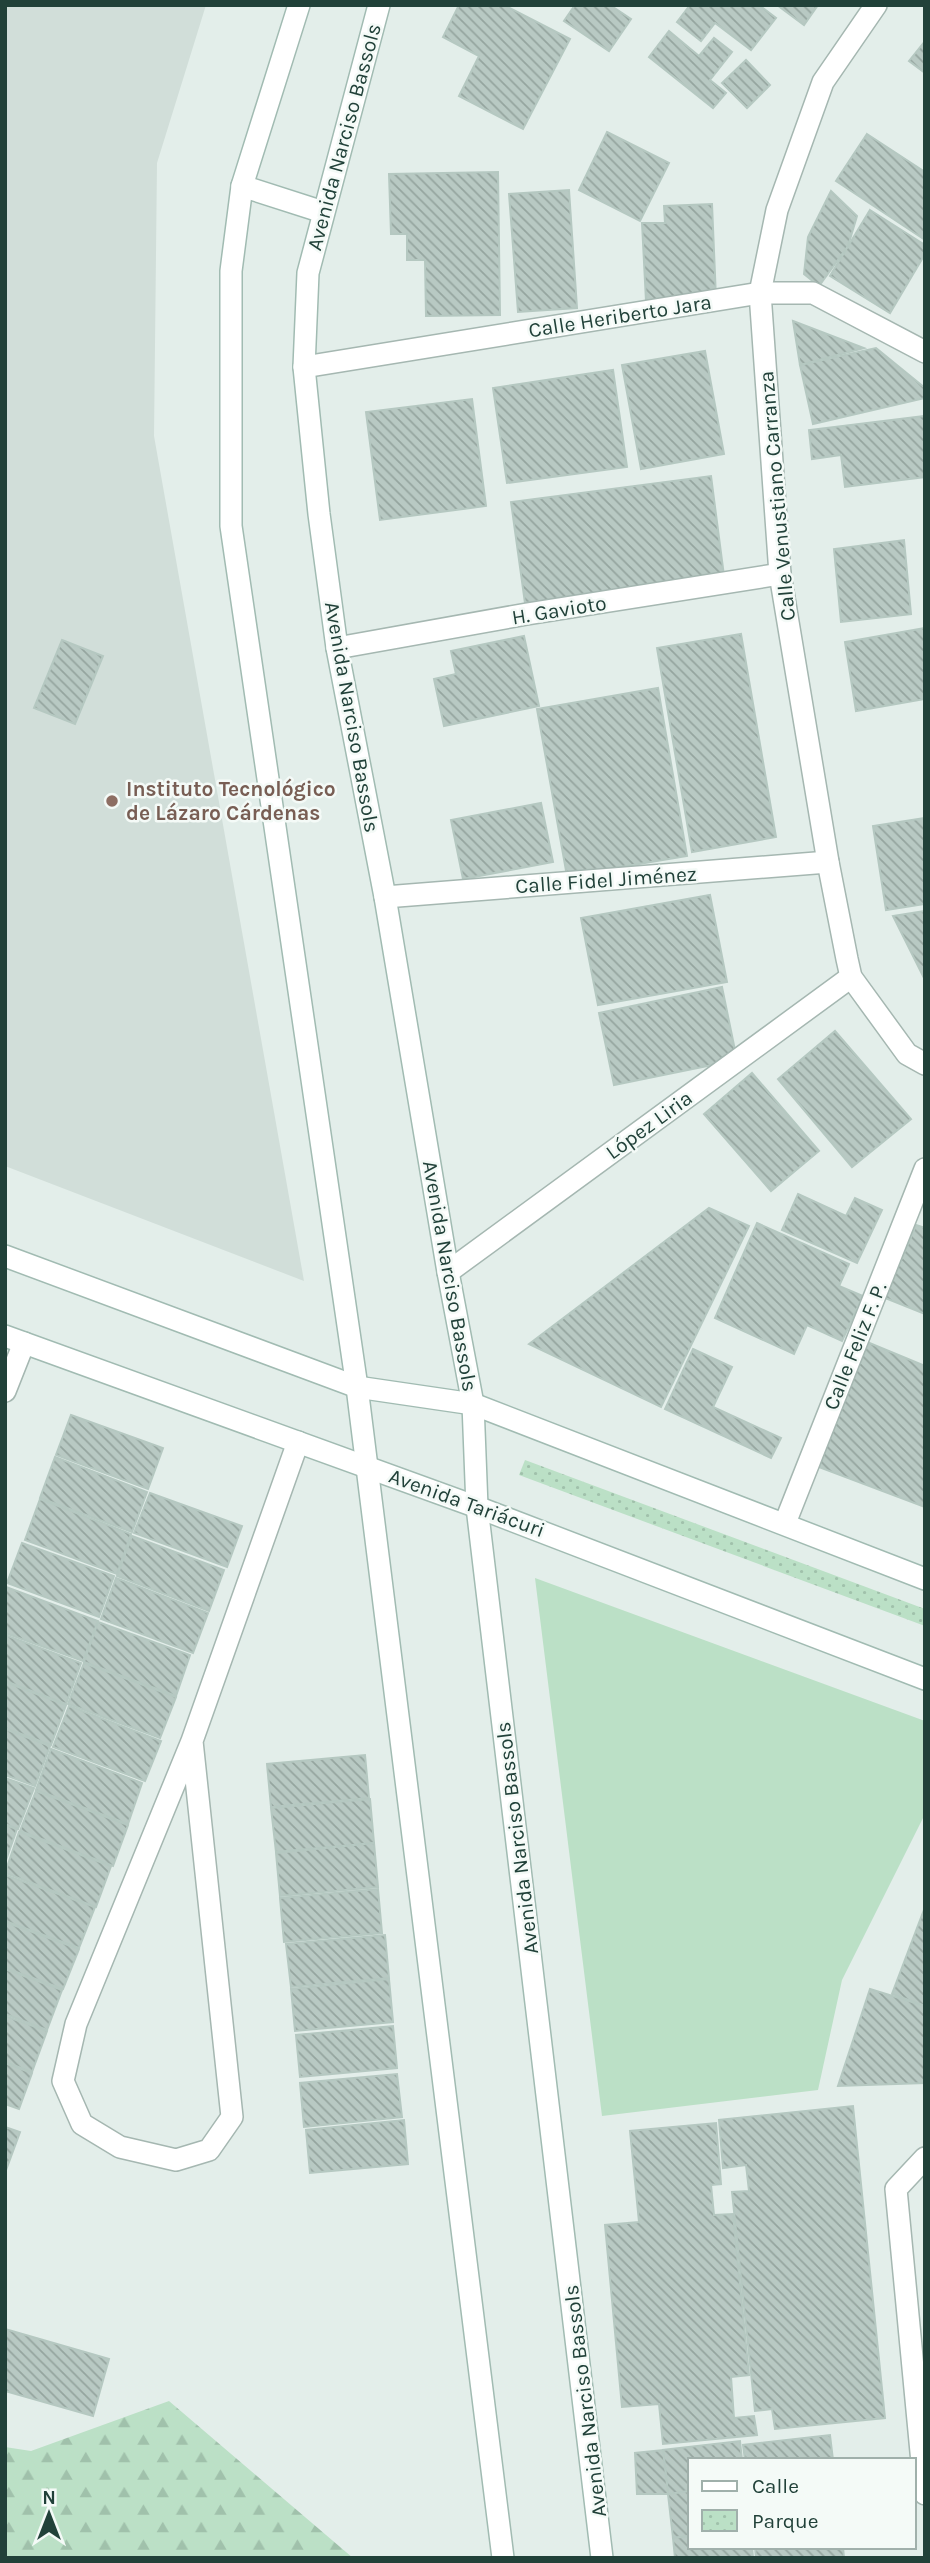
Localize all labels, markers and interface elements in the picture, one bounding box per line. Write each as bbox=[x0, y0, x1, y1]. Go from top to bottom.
street label: Avenida Narciso Bassols bbox=[302, 21, 386, 253]
street label: Calle Heriberto Jara bbox=[527, 290, 713, 342]
street label: Calle Venustiano Carranza bbox=[754, 370, 800, 622]
street label: H. Gavioto bbox=[510, 591, 608, 629]
street label: Avenida Narciso Bassols bbox=[320, 600, 384, 834]
place label: Instituto Tecnológico de Lázaro Cárdenas bbox=[126, 777, 336, 825]
marker: Instituto Tecnológico de Lázaro Cárdenas bbox=[104, 793, 120, 809]
street label: Calle Fidel Jiménez bbox=[514, 862, 698, 898]
street label: López Liria bbox=[601, 1086, 697, 1164]
street label: Avenida Narciso Bassols bbox=[418, 1159, 482, 1393]
street label: Calle Feliz F. P. bbox=[819, 1279, 892, 1413]
street label: Avenida Tariácuri bbox=[386, 1464, 548, 1542]
street label: Avenida Narciso Bassols bbox=[491, 1720, 543, 1956]
street label: Avenida Narciso Bassols bbox=[559, 2283, 611, 2519]
legend bbox=[688, 2458, 916, 2549]
text: Calle bbox=[752, 2474, 799, 2498]
north arrow bbox=[14, 2479, 84, 2549]
text: N bbox=[42, 2487, 56, 2509]
text: Parque bbox=[752, 2509, 819, 2533]

